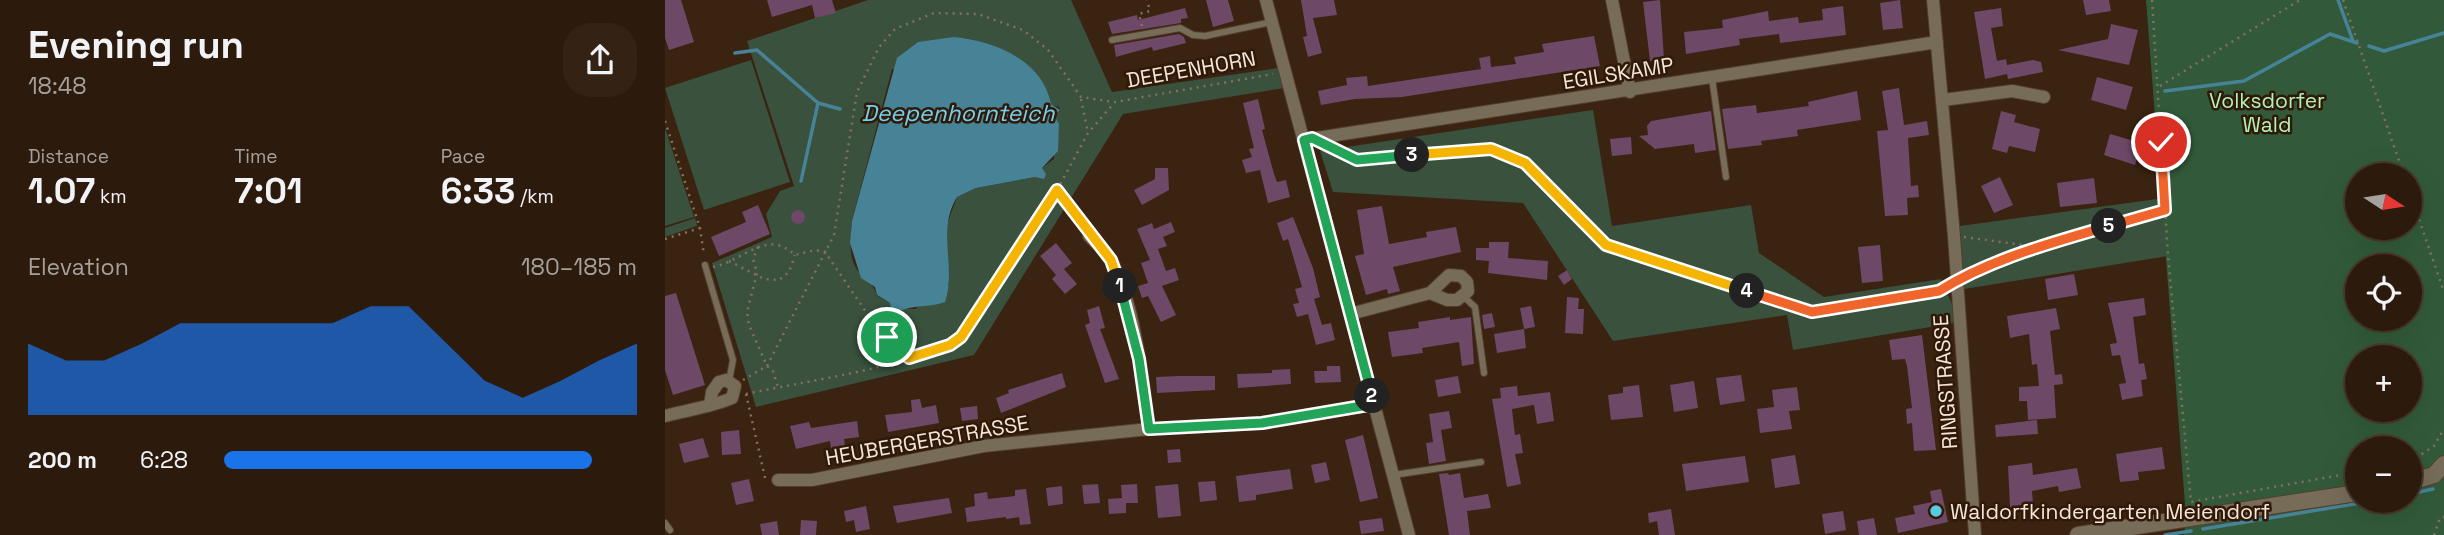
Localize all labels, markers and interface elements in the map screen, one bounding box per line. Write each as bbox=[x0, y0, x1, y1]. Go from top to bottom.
text: Evening run bbox=[28, 21, 244, 69]
button: share bbox=[563, 23, 637, 97]
street label: DEEPENHORN bbox=[1124, 44, 1258, 94]
street label: EGILSKAMP bbox=[1561, 51, 1675, 95]
text: 18:48 bbox=[28, 71, 86, 101]
park label: Volksdorfer Wald bbox=[2209, 87, 2325, 138]
water label: Deepenhornteich bbox=[861, 98, 1055, 128]
pin bbox=[2131, 112, 2191, 172]
icon: check bbox=[2142, 123, 2180, 161]
pin: 3 bbox=[1395, 138, 1429, 172]
text: 3 bbox=[1406, 142, 1417, 167]
text: Distance bbox=[28, 144, 109, 169]
text: Time bbox=[234, 144, 278, 169]
text: Pace bbox=[441, 144, 485, 169]
north arrow bbox=[2345, 163, 2422, 240]
map controls bbox=[2345, 163, 2422, 513]
text: 1.07 bbox=[28, 169, 95, 213]
text: 7:01 bbox=[234, 169, 303, 213]
text: 6:33 bbox=[441, 169, 515, 213]
text: km bbox=[95, 184, 127, 209]
text: /km bbox=[515, 184, 554, 209]
pin: 5 bbox=[2091, 208, 2127, 244]
text: 5 bbox=[2103, 213, 2114, 238]
text: Elevation bbox=[28, 252, 129, 282]
text: 180–185 m bbox=[521, 252, 637, 282]
button: locate bbox=[2345, 254, 2422, 331]
pin: 1 bbox=[1103, 268, 1137, 304]
text: 1 bbox=[1115, 273, 1124, 298]
pin: 4 bbox=[1729, 274, 1765, 308]
text: 4 bbox=[1740, 278, 1753, 303]
pin bbox=[857, 307, 917, 367]
street label: RINGSTRASSE bbox=[1927, 314, 1963, 450]
icon: arrive bbox=[868, 318, 906, 356]
button: + bbox=[2345, 345, 2422, 422]
pin: 2 bbox=[1355, 378, 1389, 414]
text: 2 bbox=[1366, 383, 1377, 408]
street label: HEUBERGERSTRASSE bbox=[823, 409, 1031, 471]
button: − bbox=[2345, 436, 2422, 513]
text: 200 m bbox=[28, 445, 97, 475]
text: 6:28 bbox=[140, 445, 188, 475]
place label: Waldorfkindergarten Meiendorf bbox=[1950, 498, 2270, 525]
marker: Waldorfkindergarten Meiendorf bbox=[1928, 503, 1944, 519]

